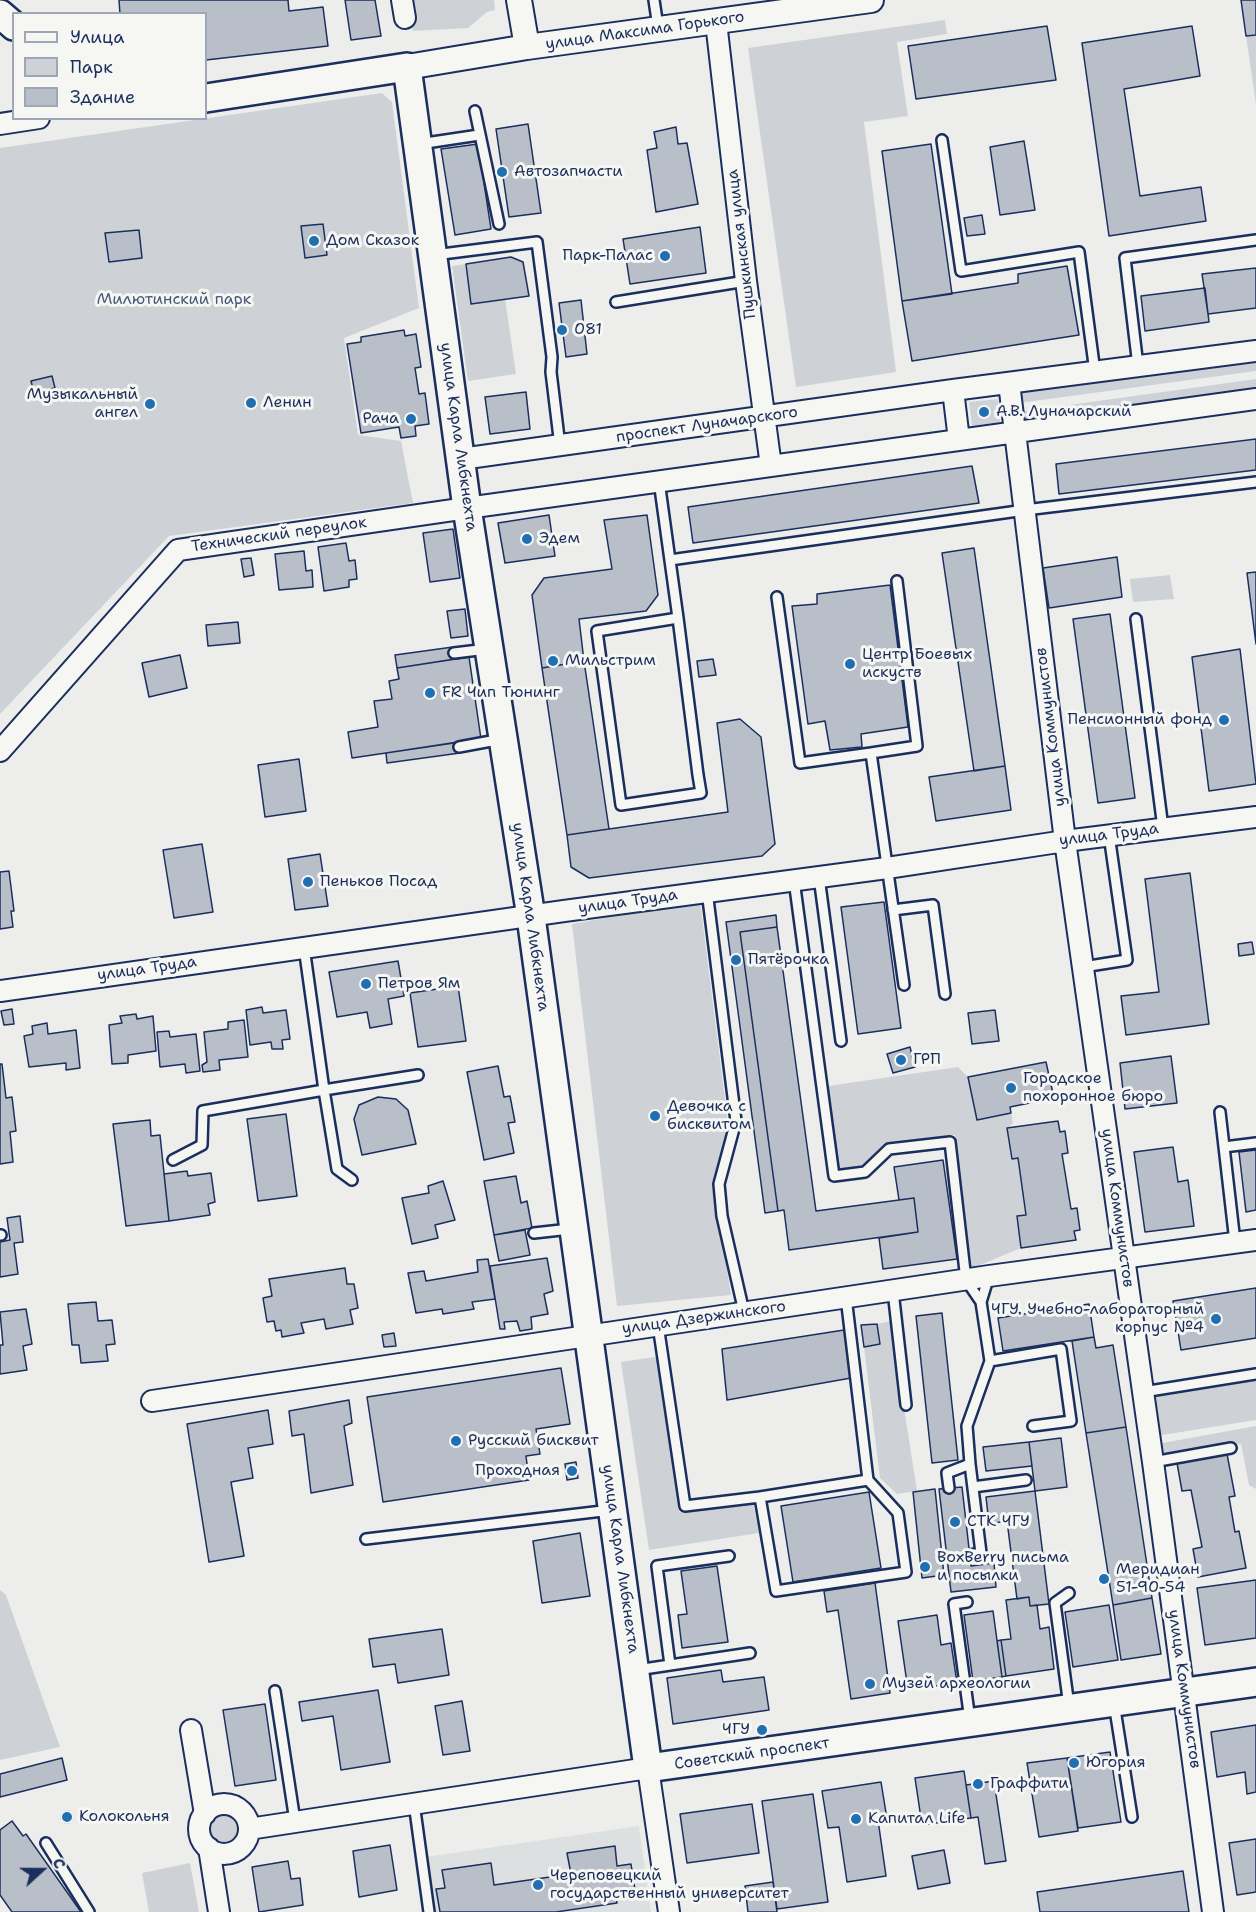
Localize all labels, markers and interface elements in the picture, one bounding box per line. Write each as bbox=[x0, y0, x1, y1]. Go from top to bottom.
street label: улица Максима Горького bbox=[544, 8, 746, 54]
legend bbox=[12, 12, 207, 120]
text: Улица bbox=[70, 25, 124, 49]
text: Парк bbox=[70, 55, 113, 79]
text: Здание bbox=[70, 85, 135, 109]
place label: Автозапчасти bbox=[514, 162, 623, 182]
marker: Автозапчасти bbox=[495, 165, 509, 179]
street label: Пушкинская улица bbox=[723, 168, 761, 320]
place label: Дом Сказок bbox=[326, 231, 419, 251]
marker: Дом Сказок bbox=[307, 234, 321, 248]
place label: Парк-Палас bbox=[562, 246, 653, 266]
marker: Парк-Палас bbox=[658, 249, 672, 263]
park label: Милютинский парк bbox=[97, 290, 251, 310]
place label: 081 bbox=[574, 320, 602, 340]
marker: 081 bbox=[555, 323, 569, 337]
street label: улица Карла Либкнехта bbox=[435, 341, 481, 533]
place label: Музыкальный ангел bbox=[27, 385, 138, 423]
place label: Ленин bbox=[263, 393, 312, 413]
marker: Ленин bbox=[244, 396, 258, 410]
marker: Музыкальный ангел bbox=[143, 397, 157, 411]
place label: А.В. Луначарский bbox=[996, 402, 1131, 422]
street label: проспект Луначарского bbox=[615, 403, 799, 447]
marker: А.В. Луначарский bbox=[977, 405, 991, 419]
place label: Рача bbox=[362, 409, 399, 429]
marker: Рача bbox=[404, 412, 418, 426]
street label: Технический переулок bbox=[190, 513, 368, 557]
place label: Эдем bbox=[539, 529, 580, 549]
marker: Эдем bbox=[520, 532, 534, 546]
place label: Центр Боевых искуств bbox=[862, 645, 972, 683]
street label: улица Коммунистов bbox=[1032, 646, 1070, 808]
place label: Мильстрим bbox=[565, 651, 656, 671]
marker: Мильстрим bbox=[546, 654, 560, 668]
marker: Центр Боевых искуств bbox=[843, 657, 857, 671]
place label: FR Чип Тюнинг bbox=[442, 683, 560, 703]
marker: FR Чип Тюнинг bbox=[423, 686, 437, 700]
place label: Пенсионный фонд bbox=[1067, 710, 1212, 730]
marker: Пенсионный фонд bbox=[1217, 713, 1231, 727]
street label: улица Труда bbox=[1058, 819, 1160, 851]
street label: улица Карла Либкнехта bbox=[507, 821, 553, 1013]
place label: Пеньков Посад bbox=[320, 872, 437, 892]
marker: Пеньков Посад bbox=[301, 875, 315, 889]
street label: улица Труда bbox=[577, 886, 679, 918]
place label: Пятёрочка bbox=[748, 950, 829, 970]
street label: улица Труда bbox=[96, 953, 198, 985]
marker: Пятёрочка bbox=[729, 953, 743, 967]
place label: Петров Ям bbox=[378, 974, 460, 994]
marker: Петров Ям bbox=[359, 977, 373, 991]
place label: ГРП bbox=[913, 1050, 941, 1070]
marker: ГРП bbox=[894, 1053, 908, 1067]
place label: Городское похоронное бюро bbox=[1023, 1069, 1163, 1107]
marker: Городское похоронное бюро bbox=[1004, 1081, 1018, 1095]
place label: Девочка с бисквитом bbox=[667, 1097, 751, 1135]
marker: Девочка с бисквитом bbox=[648, 1109, 662, 1123]
street label: улица Коммунистов bbox=[1096, 1127, 1138, 1289]
street label: улица Дзержинского bbox=[621, 1297, 787, 1339]
place label: ЧГУ. Учебно-лабораторный корпус №4 bbox=[991, 1300, 1204, 1338]
marker: ЧГУ. Учебно-лабораторный корпус №4 bbox=[1209, 1312, 1223, 1326]
place label: Русский бисквит bbox=[468, 1431, 599, 1451]
marker: Русский бисквит bbox=[449, 1434, 463, 1448]
place label: Проходная bbox=[475, 1461, 560, 1481]
street label: улица Карла Либкнехта bbox=[597, 1463, 643, 1655]
marker: Проходная bbox=[565, 1464, 579, 1478]
place label: СТК ЧГУ bbox=[967, 1512, 1030, 1532]
marker: СТК ЧГУ bbox=[948, 1515, 962, 1529]
place label: BoxBerry письма и посылки bbox=[937, 1548, 1069, 1586]
marker: BoxBerry письма и посылки bbox=[918, 1560, 932, 1574]
place label: Меридиан 51-90-54 bbox=[1116, 1560, 1200, 1598]
marker: Меридиан 51-90-54 bbox=[1097, 1572, 1111, 1586]
street label: улица Коммунистов bbox=[1163, 1608, 1205, 1770]
place label: Музей археологии bbox=[882, 1674, 1031, 1694]
marker: Музей археологии bbox=[863, 1677, 877, 1691]
place label: ЧГУ bbox=[722, 1720, 750, 1740]
marker: ЧГУ bbox=[755, 1723, 769, 1737]
street label: Советский проспект bbox=[673, 1734, 831, 1774]
place label: Югория bbox=[1086, 1753, 1146, 1773]
marker: Югория bbox=[1067, 1756, 1081, 1770]
place label: Граффити bbox=[990, 1774, 1069, 1794]
marker: Граффити bbox=[971, 1777, 985, 1791]
place label: Колокольня bbox=[79, 1807, 169, 1827]
place label: Капитал Life bbox=[868, 1809, 966, 1829]
marker: Колокольня bbox=[60, 1810, 74, 1824]
marker: Капитал Life bbox=[849, 1812, 863, 1826]
north arrow bbox=[12, 1840, 72, 1900]
text: С bbox=[48, 1855, 71, 1872]
place label: Череповецкий государственный университет bbox=[550, 1866, 789, 1904]
marker: Череповецкий государственный университет bbox=[531, 1878, 545, 1892]

